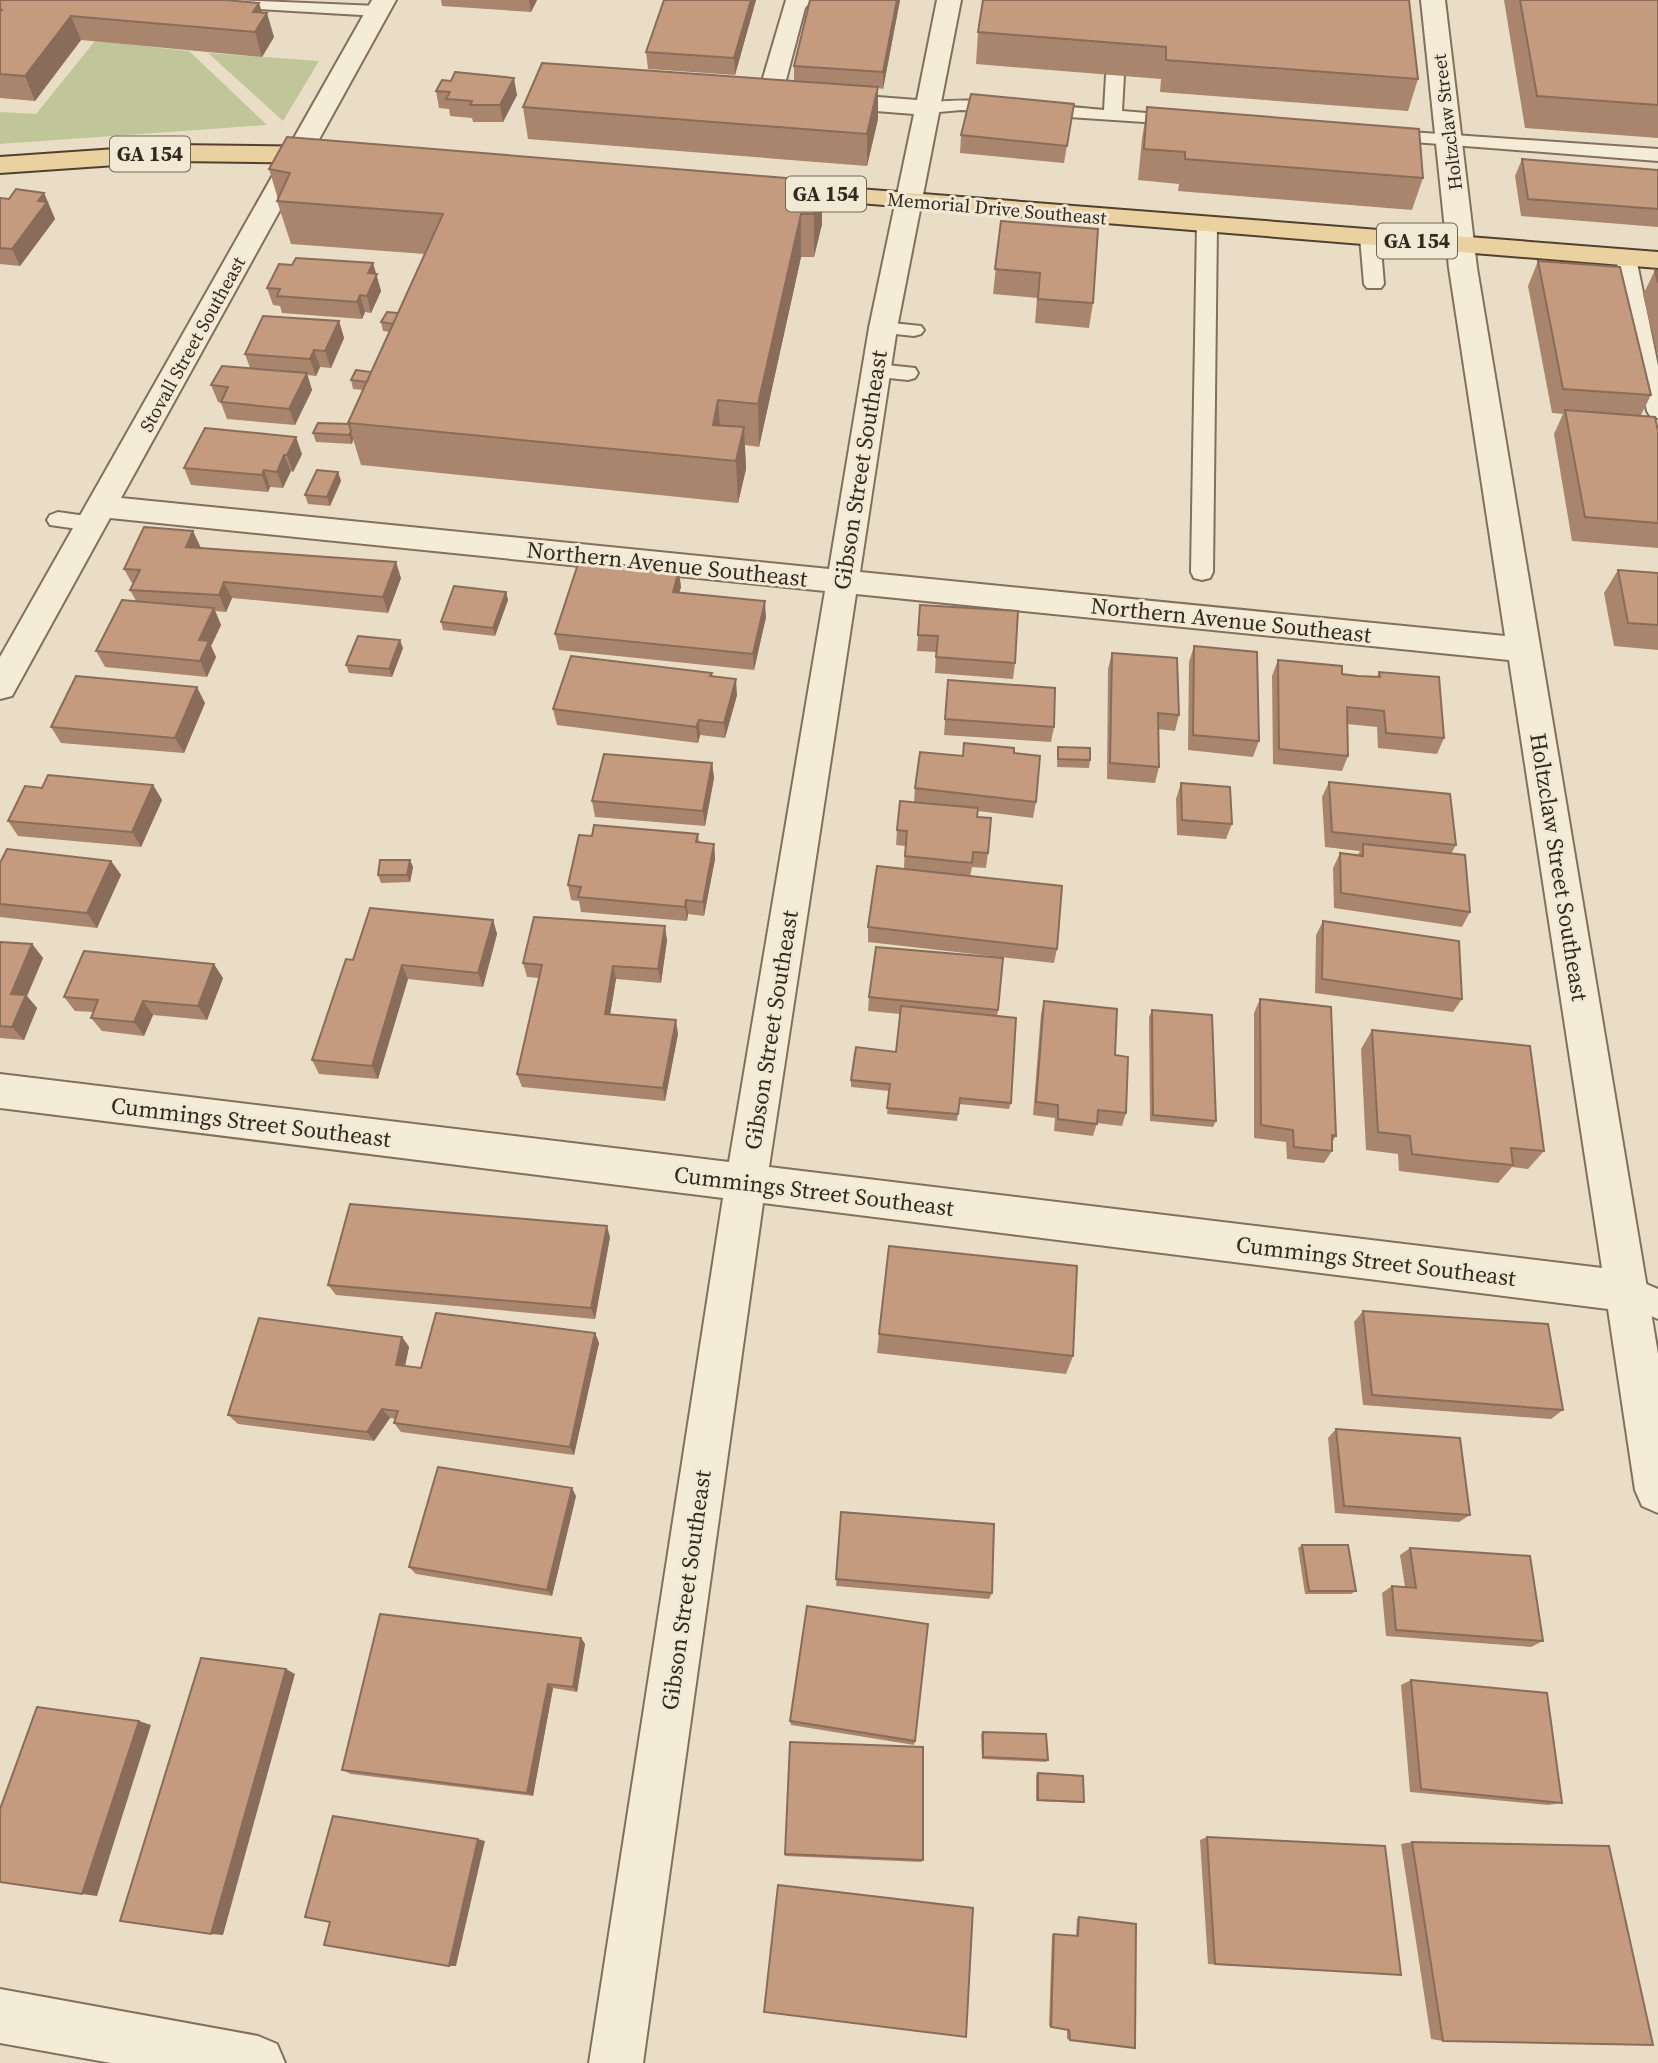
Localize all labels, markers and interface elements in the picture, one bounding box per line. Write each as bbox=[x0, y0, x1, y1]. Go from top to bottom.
street label: Holtzclaw Street bbox=[1426, 51, 1468, 192]
road number: GA 154 bbox=[110, 136, 190, 172]
road number: GA 154 bbox=[786, 176, 866, 212]
street label: Memorial Drive Southeast bbox=[886, 185, 1108, 231]
road number: GA 154 bbox=[1377, 224, 1457, 258]
street label: Stovall Street Southeast bbox=[133, 251, 251, 436]
street label: Gibson Street Southeast bbox=[825, 347, 895, 592]
street label: Northern Avenue Southeast bbox=[525, 533, 809, 595]
street label: Northern Avenue Southeast bbox=[1089, 589, 1373, 651]
street label: Holtzclaw Street Southeast bbox=[1522, 731, 1596, 1004]
street label: Gibson Street Southeast bbox=[736, 907, 806, 1152]
street label: Cummings Street Southeast bbox=[109, 1089, 393, 1155]
street label: Cummings Street Southeast bbox=[672, 1158, 956, 1224]
street label: Cummings Street Southeast bbox=[1234, 1228, 1518, 1294]
street label: Gibson Street Southeast bbox=[653, 1467, 719, 1712]

